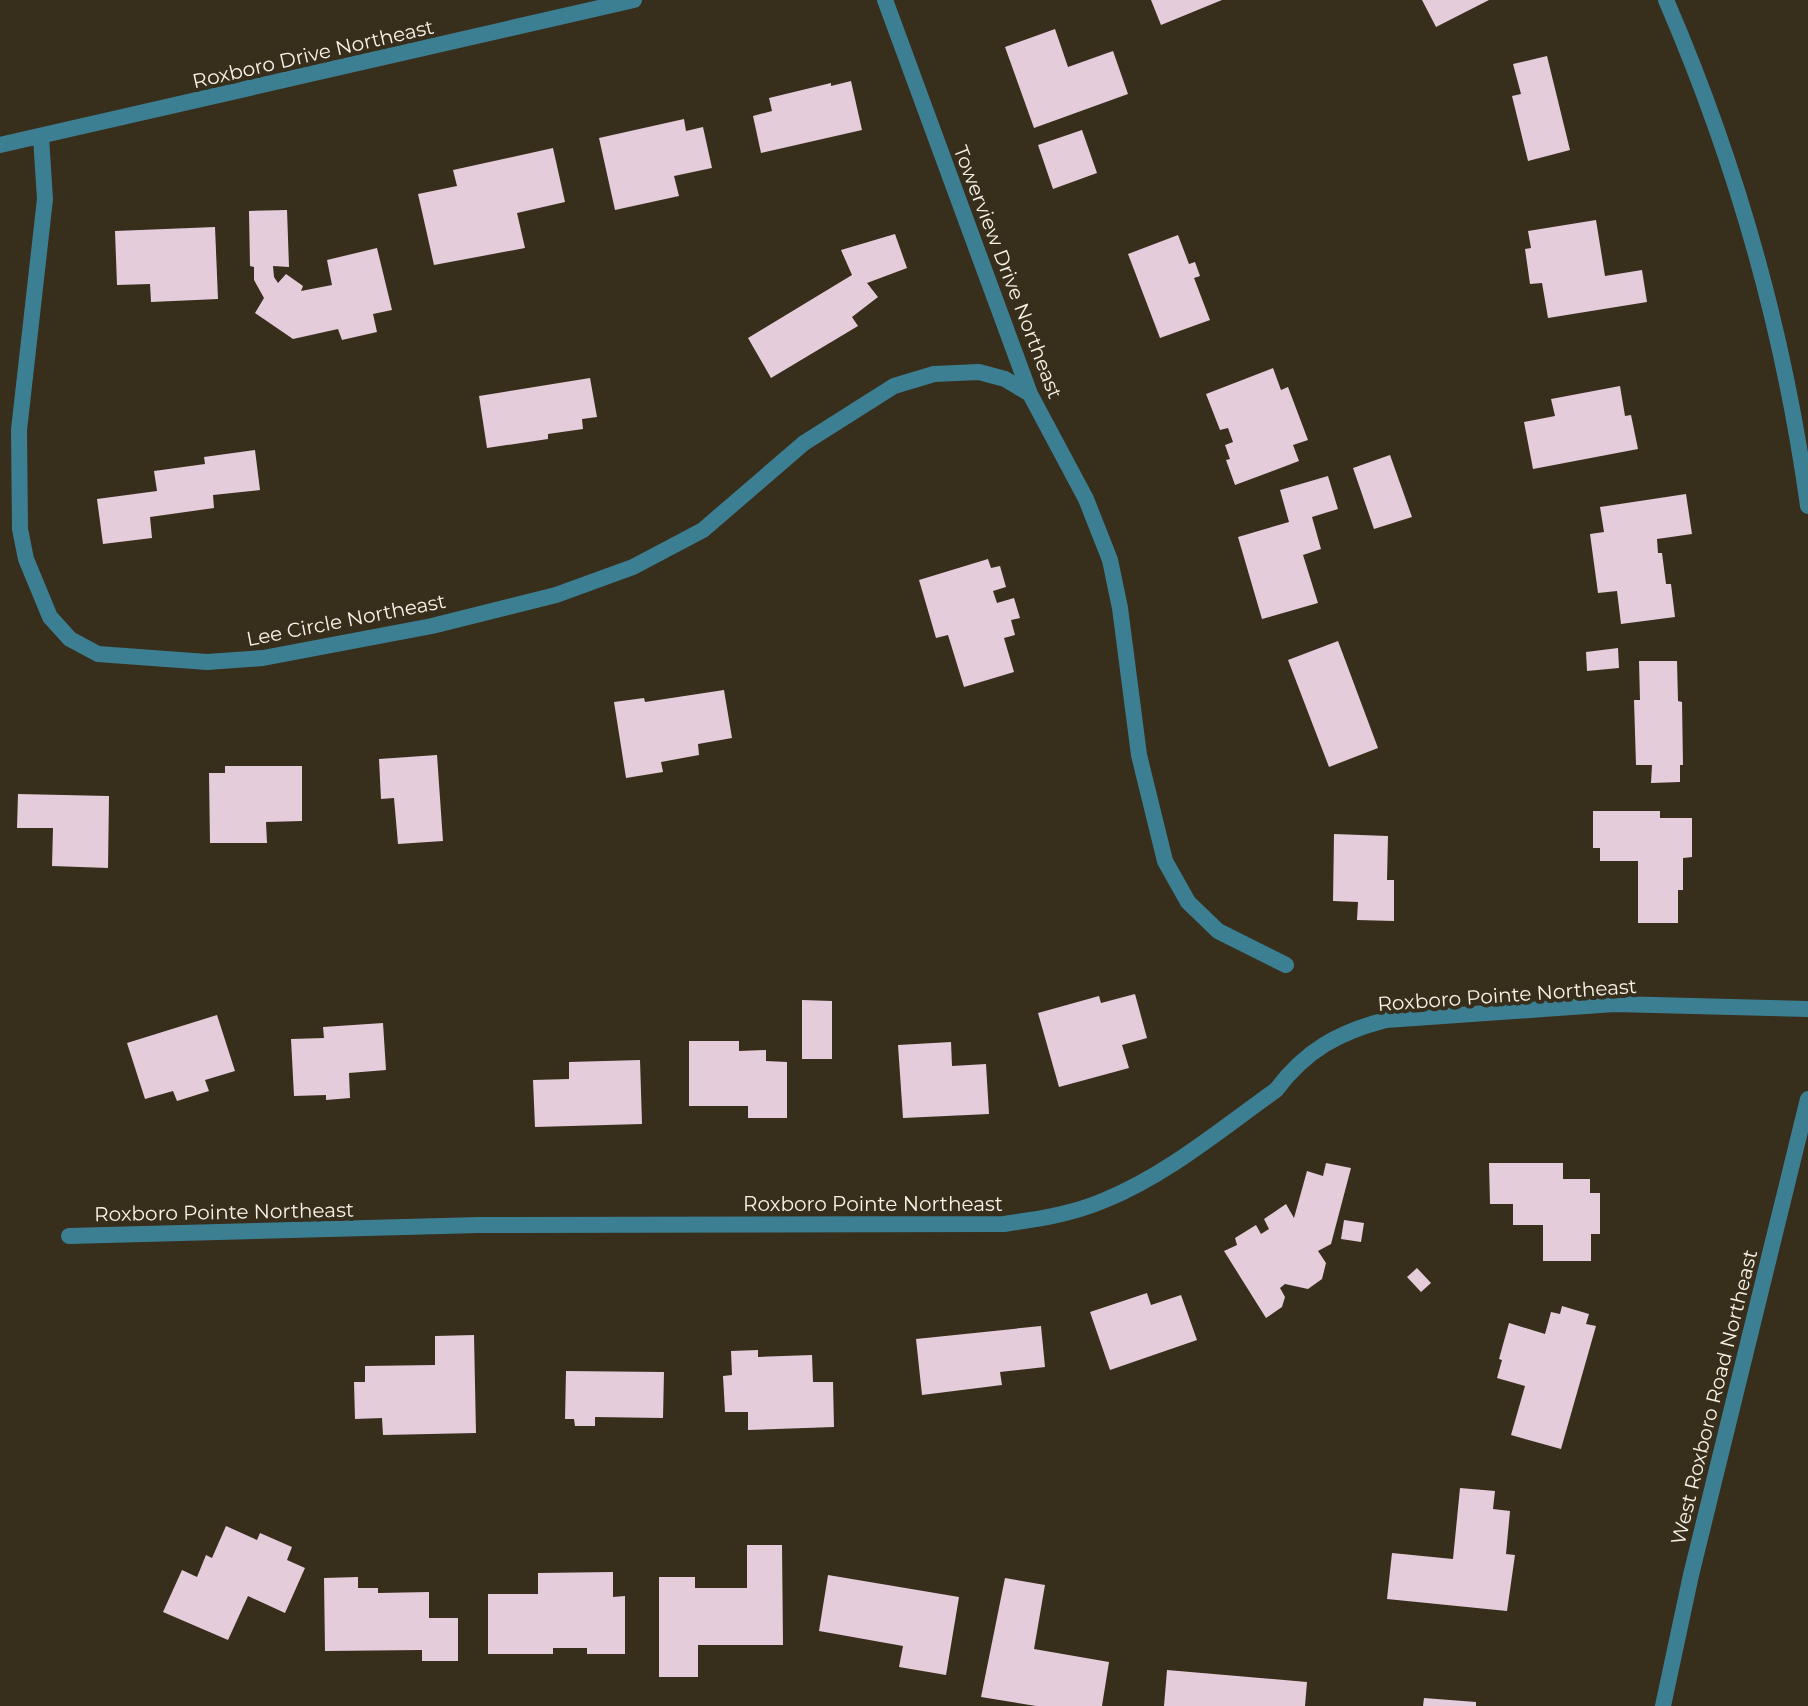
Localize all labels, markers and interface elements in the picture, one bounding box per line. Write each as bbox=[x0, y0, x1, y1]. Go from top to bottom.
street label: Roxboro Drive Northeast bbox=[190, 15, 436, 93]
street label: Towerview Drive Northeast bbox=[949, 142, 1067, 402]
street label: Lee Circle Northeast bbox=[244, 589, 448, 651]
street label: Roxboro Pointe Northeast bbox=[1377, 974, 1637, 1016]
street label: Roxboro Pointe Northeast bbox=[743, 1192, 1003, 1216]
street label: Roxboro Pointe Northeast bbox=[94, 1198, 354, 1226]
street label: West Roxboro Road Northeast bbox=[1666, 1247, 1762, 1547]

